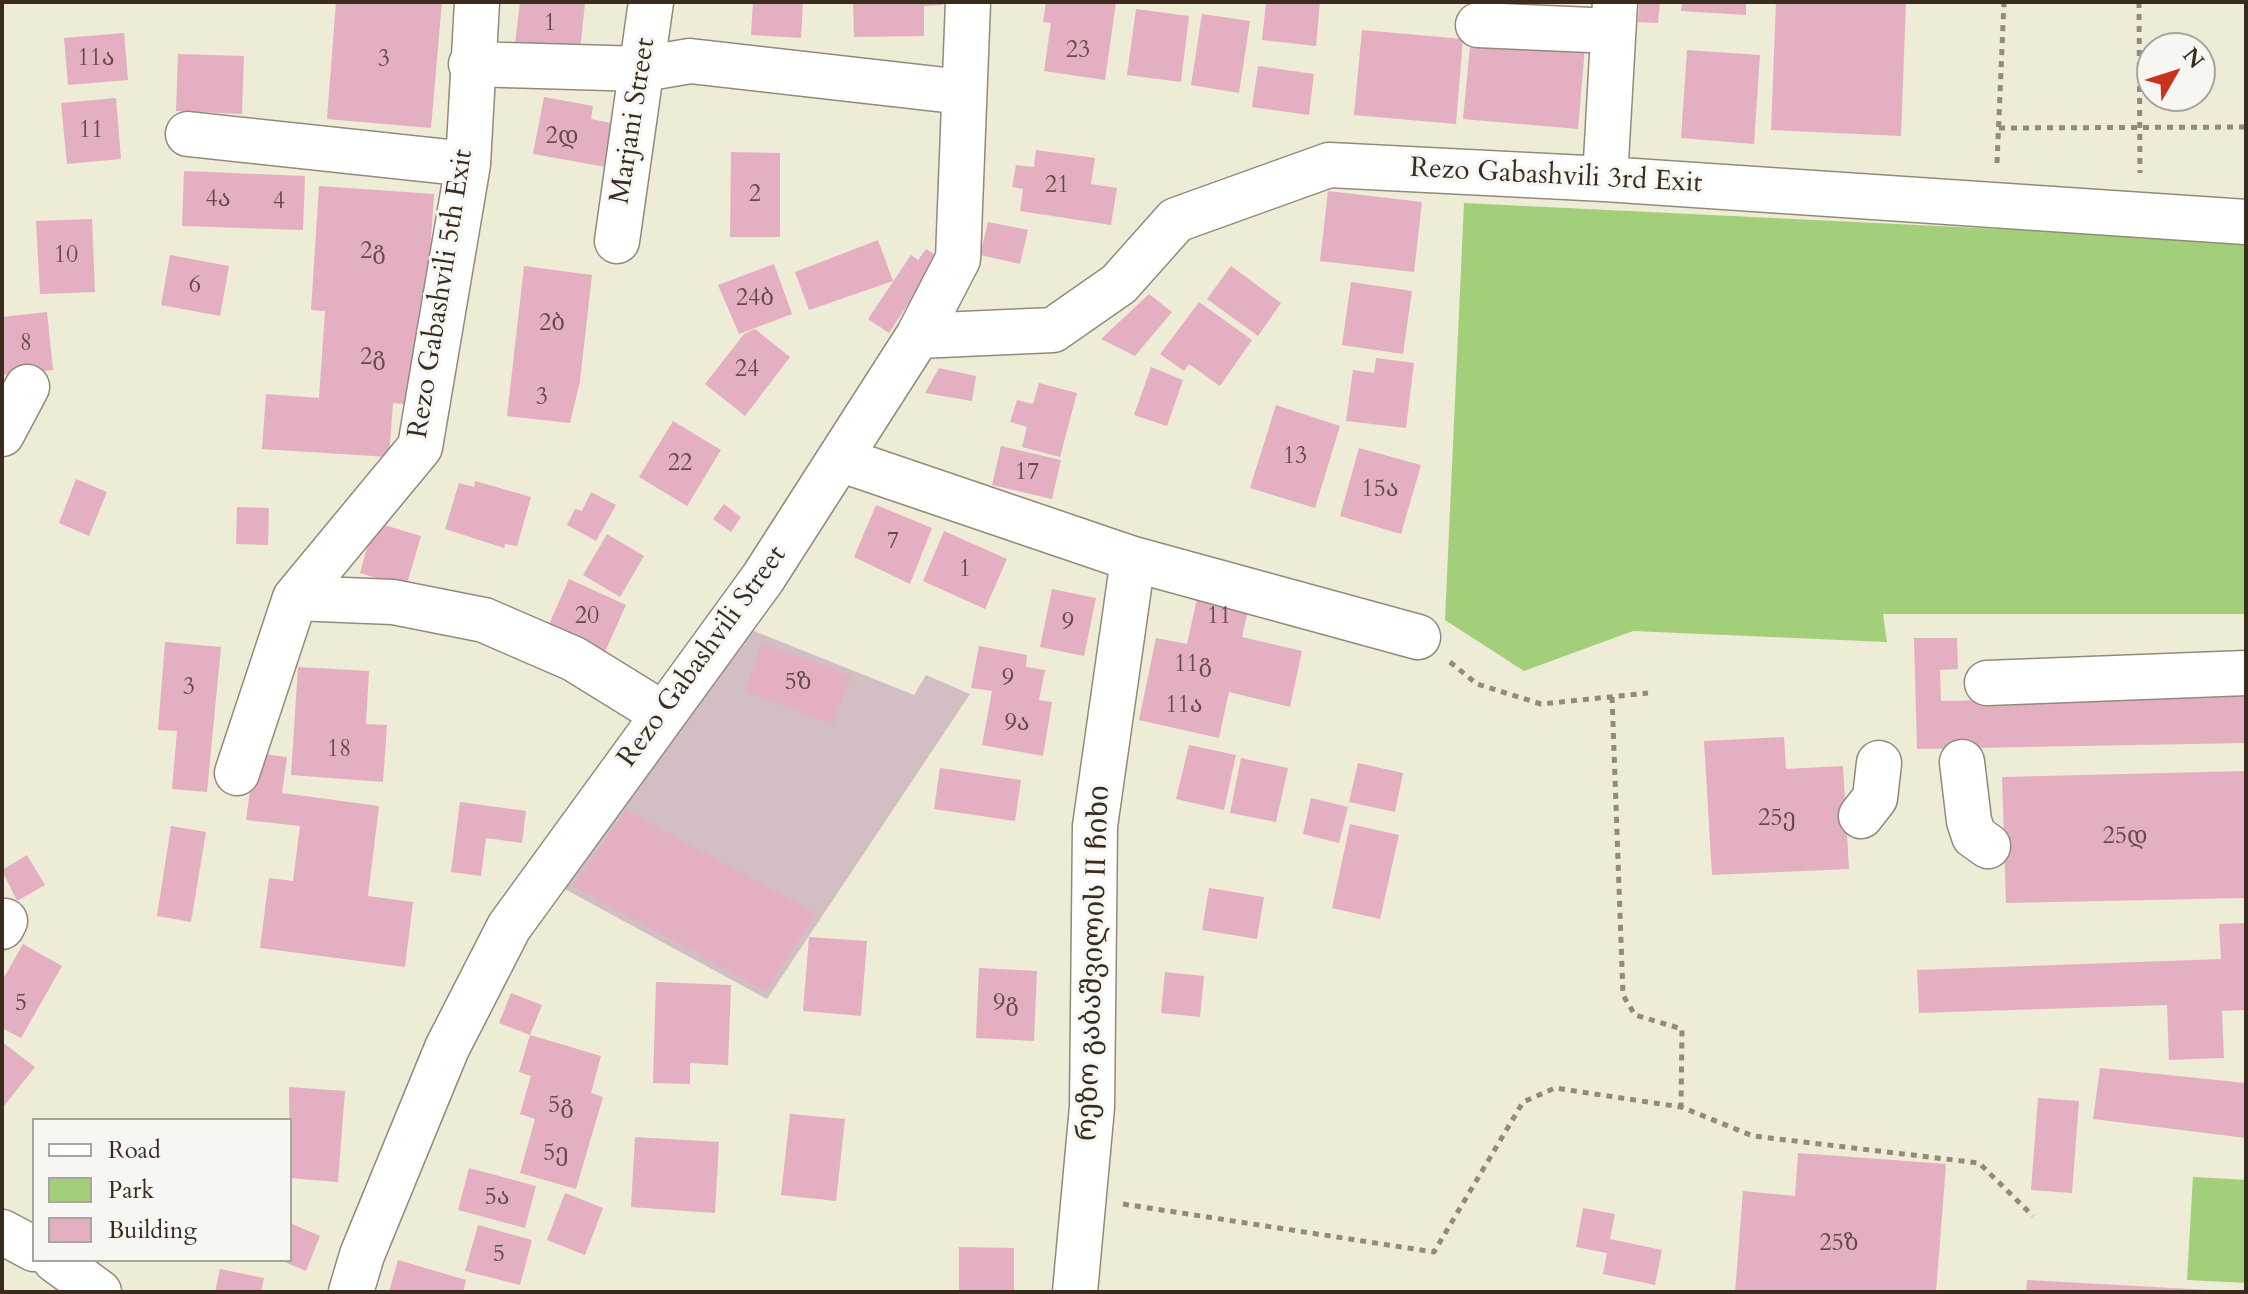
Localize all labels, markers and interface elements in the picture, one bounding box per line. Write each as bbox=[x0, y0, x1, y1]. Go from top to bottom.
house number: 1 bbox=[544, 10, 556, 38]
north arrow bbox=[2136, 32, 2216, 112]
street label: Marjani Street bbox=[604, 36, 664, 206]
house number: 23 bbox=[1066, 37, 1090, 65]
text: N bbox=[2175, 41, 2211, 75]
house number: 11ა bbox=[77, 45, 115, 73]
house number: 3 bbox=[378, 46, 390, 74]
house number: 11 bbox=[79, 117, 103, 145]
house number: 2დ bbox=[546, 123, 578, 151]
street label: Rezo Gabashvili 5th Exit bbox=[403, 147, 481, 441]
street label: Rezo Gabashvili 3rd Exit bbox=[1409, 153, 1703, 201]
house number: 21 bbox=[1045, 172, 1069, 200]
house number: 2 bbox=[749, 181, 761, 209]
house number: 4ა bbox=[205, 186, 231, 214]
house number: 4 bbox=[273, 188, 285, 216]
house number: 2გ bbox=[360, 238, 386, 266]
house number: 10 bbox=[54, 242, 78, 270]
house number: 6 bbox=[189, 272, 201, 300]
house number: 24ბ bbox=[736, 285, 774, 313]
house number: 2ბ bbox=[539, 310, 565, 338]
house number: 8 bbox=[20, 330, 32, 358]
house number: 2გ bbox=[360, 344, 386, 372]
house number: 24 bbox=[735, 356, 759, 384]
house number: 3 bbox=[536, 384, 548, 412]
house number: 13 bbox=[1283, 443, 1307, 471]
house number: 22 bbox=[668, 450, 692, 478]
house number: 17 bbox=[1015, 459, 1039, 487]
house number: 15ა bbox=[1361, 476, 1399, 504]
house number: 7 bbox=[887, 528, 899, 556]
street label: Rezo Gabashvili Street bbox=[611, 540, 795, 774]
house number: 1 bbox=[959, 556, 971, 584]
house number: 20 bbox=[575, 603, 599, 631]
house number: 11 bbox=[1207, 603, 1231, 631]
house number: 9 bbox=[1062, 609, 1074, 637]
house number: 11გ bbox=[1174, 651, 1212, 679]
house number: 9 bbox=[1002, 665, 1014, 693]
house number: 5ზ bbox=[784, 669, 812, 697]
house number: 3 bbox=[183, 674, 195, 702]
house number: 11ა bbox=[1165, 692, 1203, 720]
house number: 9ა bbox=[1004, 710, 1030, 738]
house number: 18 bbox=[327, 736, 351, 764]
street label: რეზო გაბაშვილის II ჩიხი bbox=[1072, 784, 1118, 1142]
house number: 25ე bbox=[1758, 805, 1796, 833]
house number: 25დ bbox=[2102, 823, 2148, 851]
house number: 5 bbox=[15, 990, 27, 1018]
house number: 9გ bbox=[993, 990, 1019, 1018]
house number: 5გ bbox=[548, 1092, 574, 1120]
legend bbox=[32, 1118, 292, 1262]
text: Road bbox=[108, 1134, 161, 1167]
house number: 5ე bbox=[543, 1140, 569, 1168]
text: Park bbox=[108, 1174, 154, 1207]
house number: 5ა bbox=[484, 1184, 510, 1212]
text: Building bbox=[108, 1214, 197, 1247]
house number: 25ზ bbox=[1819, 1230, 1859, 1258]
house number: 5 bbox=[493, 1241, 505, 1269]

